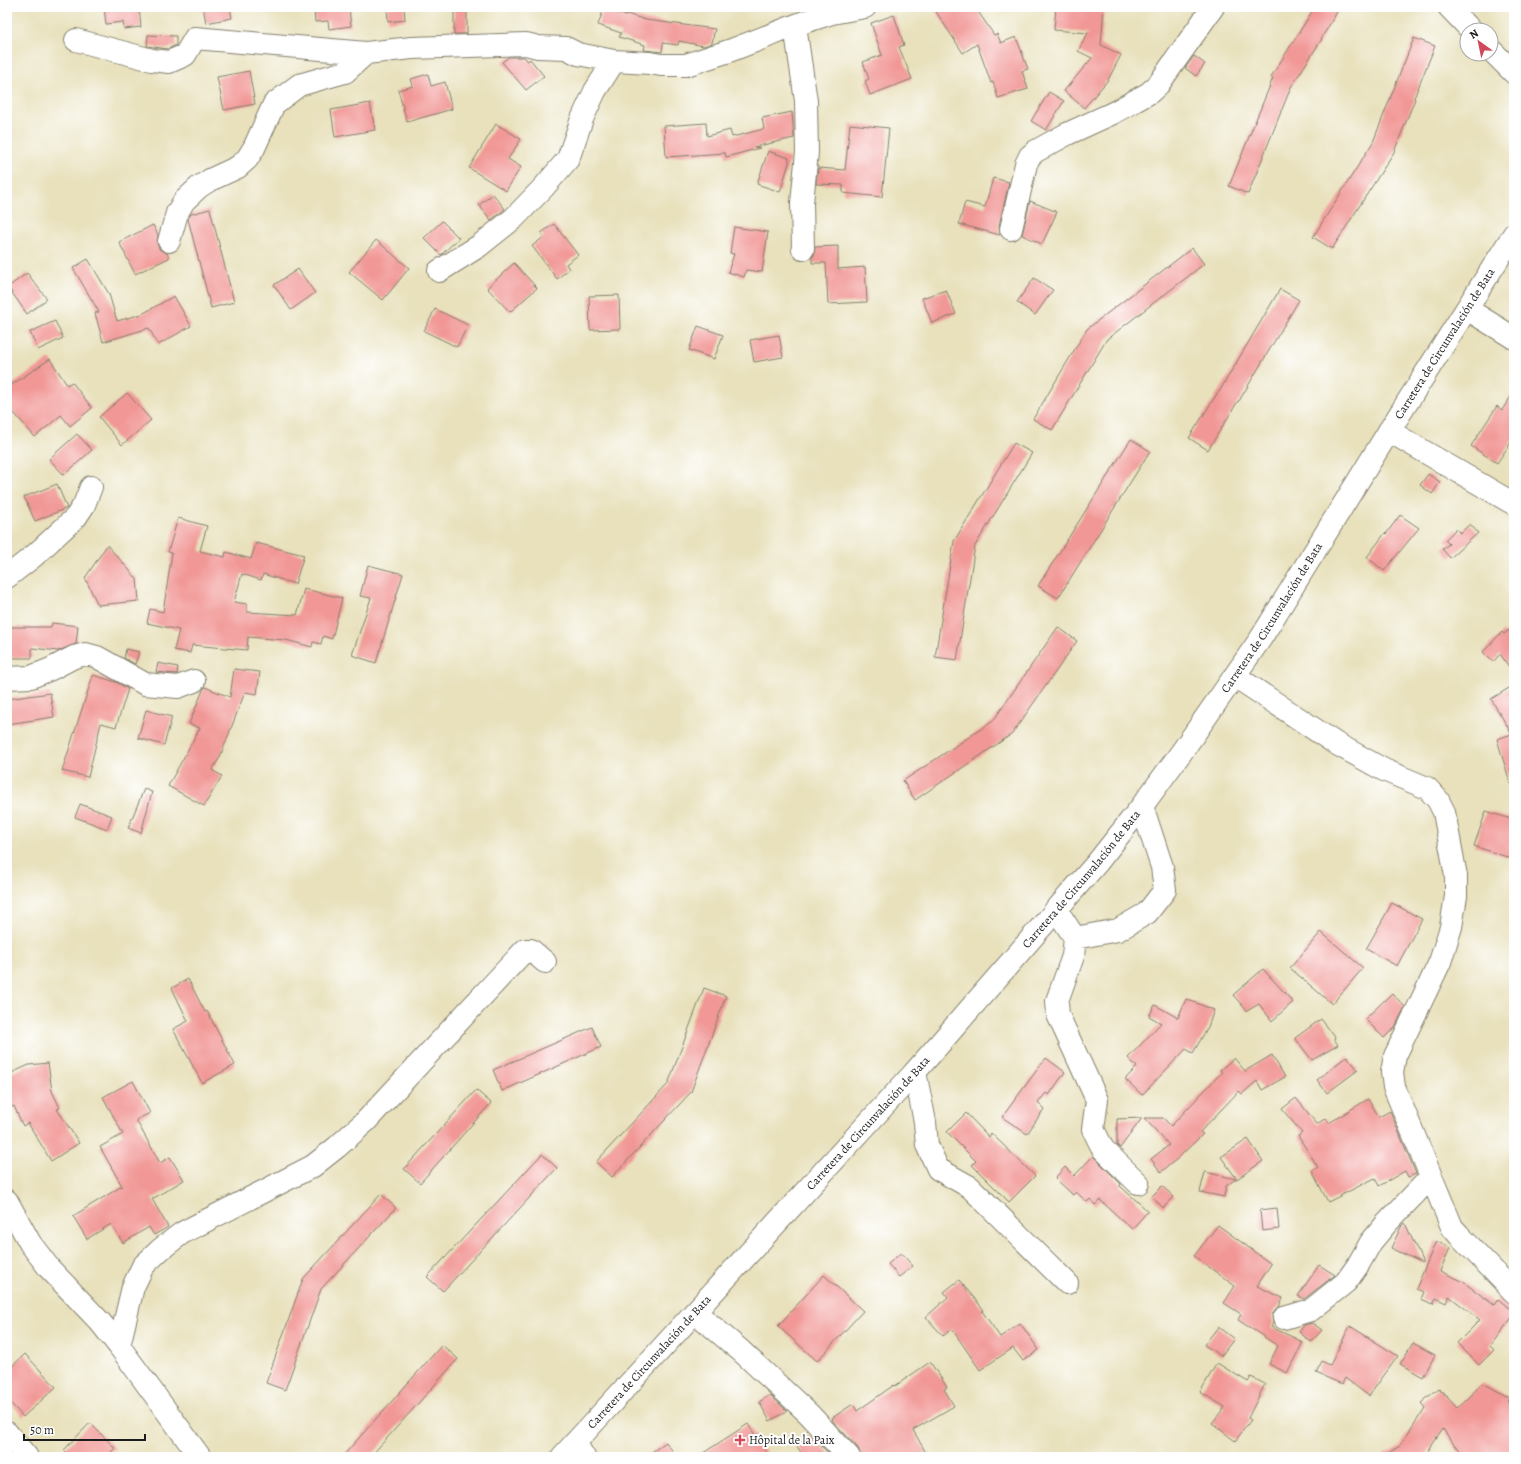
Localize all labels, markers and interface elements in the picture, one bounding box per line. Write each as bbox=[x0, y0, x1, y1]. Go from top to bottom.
north arrow bbox=[1459, 22, 1499, 62]
text: N bbox=[1466, 26, 1481, 43]
street label: Carretera de Circunvalación de Bata bbox=[1391, 265, 1499, 422]
street label: Carretera de Circunvalación de Bata bbox=[1217, 539, 1326, 696]
street label: Carretera de Circunvalación de Bata bbox=[1018, 806, 1144, 952]
street label: Carretera de Circunvalación de Bata bbox=[803, 1052, 934, 1193]
street label: Carretera de Circunvalación de Bata bbox=[584, 1291, 715, 1432]
scale bar bbox=[24, 1416, 145, 1442]
text: 50 m bbox=[30, 1422, 54, 1438]
place label: Hôpital de la Paix bbox=[749, 1432, 835, 1448]
marker: Hôpital de la Paix bbox=[734, 1434, 746, 1446]

